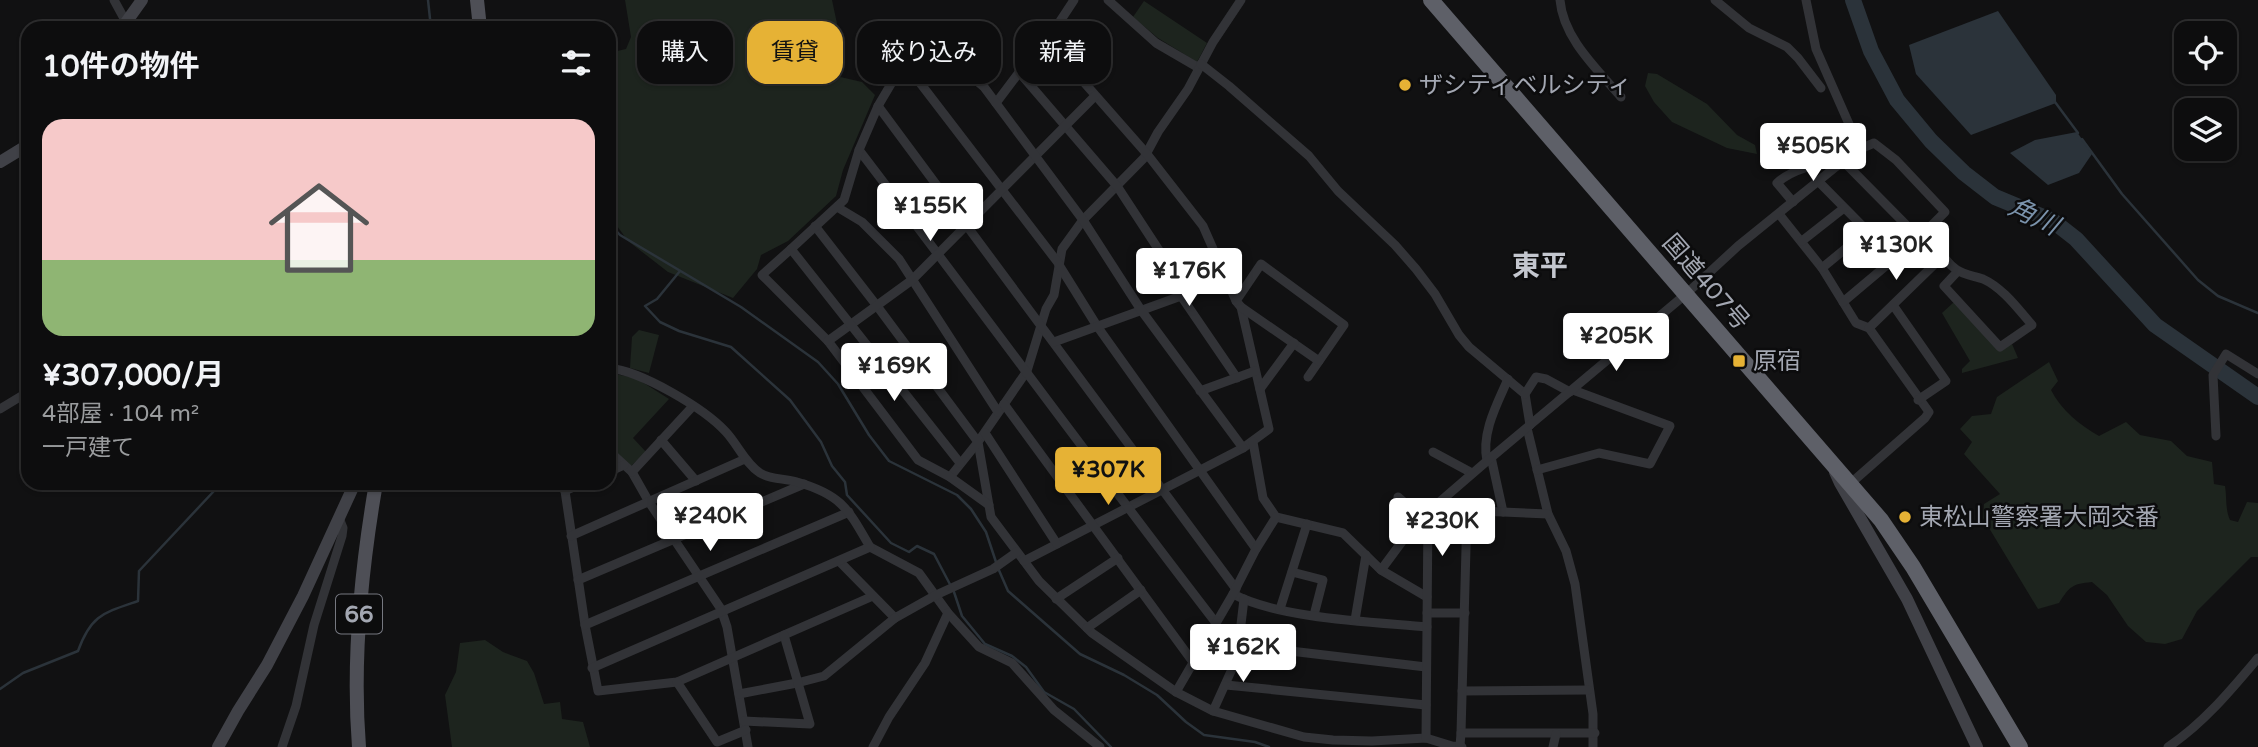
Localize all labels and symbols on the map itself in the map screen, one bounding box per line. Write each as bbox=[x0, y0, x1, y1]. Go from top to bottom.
place label: ザシティベルシティ bbox=[1419, 71, 1632, 100]
marker: ザシティベルシティ bbox=[1397, 77, 1413, 93]
pin: ¥505K bbox=[1764, 124, 1862, 183]
pin: ¥155K bbox=[881, 184, 979, 243]
water label: 角川 bbox=[2004, 191, 2067, 243]
pin: ¥130K bbox=[1847, 222, 1945, 282]
street label: 国道407号 bbox=[1656, 229, 1755, 336]
pin: ¥176K bbox=[1140, 248, 1238, 308]
district label: 東平 bbox=[1512, 249, 1568, 283]
pin: ¥205K bbox=[1567, 314, 1665, 373]
pin: ¥169K bbox=[845, 344, 943, 403]
place label: 原宿 bbox=[1753, 347, 1801, 376]
marker: 原宿 bbox=[1731, 353, 1747, 369]
pin: ¥307K bbox=[1059, 448, 1157, 507]
pin: ¥240K bbox=[661, 494, 759, 553]
pin: ¥230K bbox=[1393, 498, 1491, 558]
place label: 東松山警察署大岡交番 bbox=[1919, 503, 2159, 532]
marker: 東松山警察署大岡交番 bbox=[1897, 509, 1913, 525]
road number: 66 bbox=[336, 594, 382, 634]
pin: ¥162K bbox=[1194, 624, 1292, 684]

